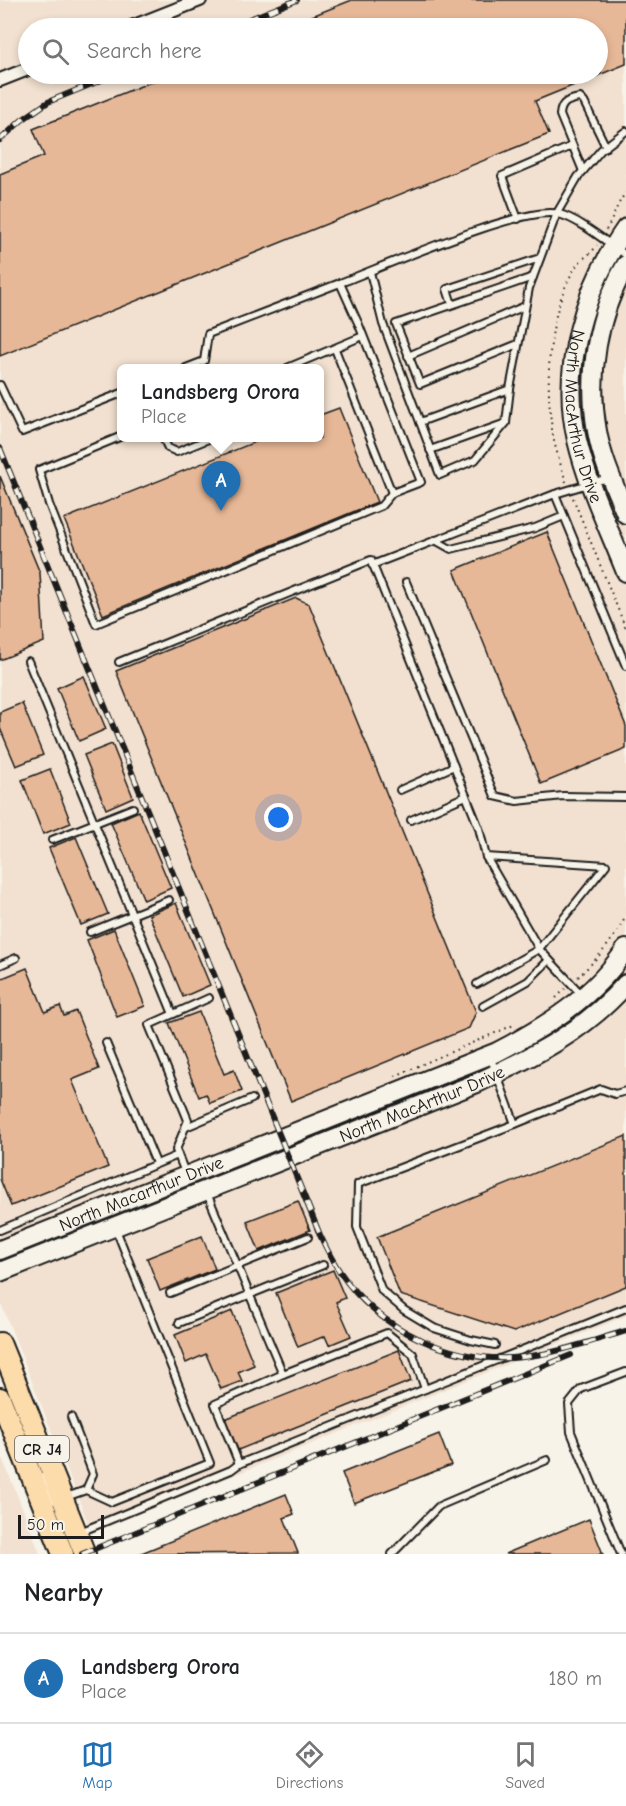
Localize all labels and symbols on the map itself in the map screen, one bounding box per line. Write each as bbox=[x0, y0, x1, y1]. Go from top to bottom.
street label: North MacArthur Drive bbox=[560, 328, 607, 506]
pin: A bbox=[202, 462, 240, 511]
your location bbox=[264, 803, 293, 832]
street label: North MacArthur Drive bbox=[337, 1061, 508, 1147]
street label: North Macarthur Drive bbox=[56, 1152, 227, 1236]
road number: CR J4 bbox=[15, 1436, 69, 1462]
scale bar bbox=[18, 1512, 104, 1540]

